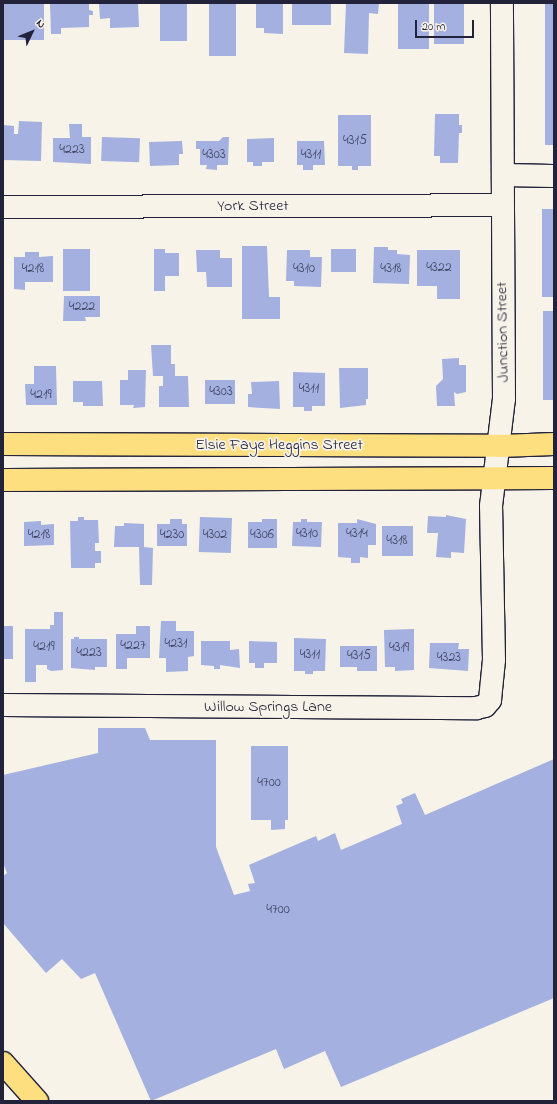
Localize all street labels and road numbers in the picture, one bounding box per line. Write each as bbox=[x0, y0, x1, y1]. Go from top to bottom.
street label: York Street bbox=[217, 196, 289, 216]
street label: Junction Street bbox=[493, 281, 513, 383]
street label: Elsie Faye Heggins Street bbox=[195, 435, 363, 455]
street label: Willow Springs Lane bbox=[204, 697, 332, 717]

